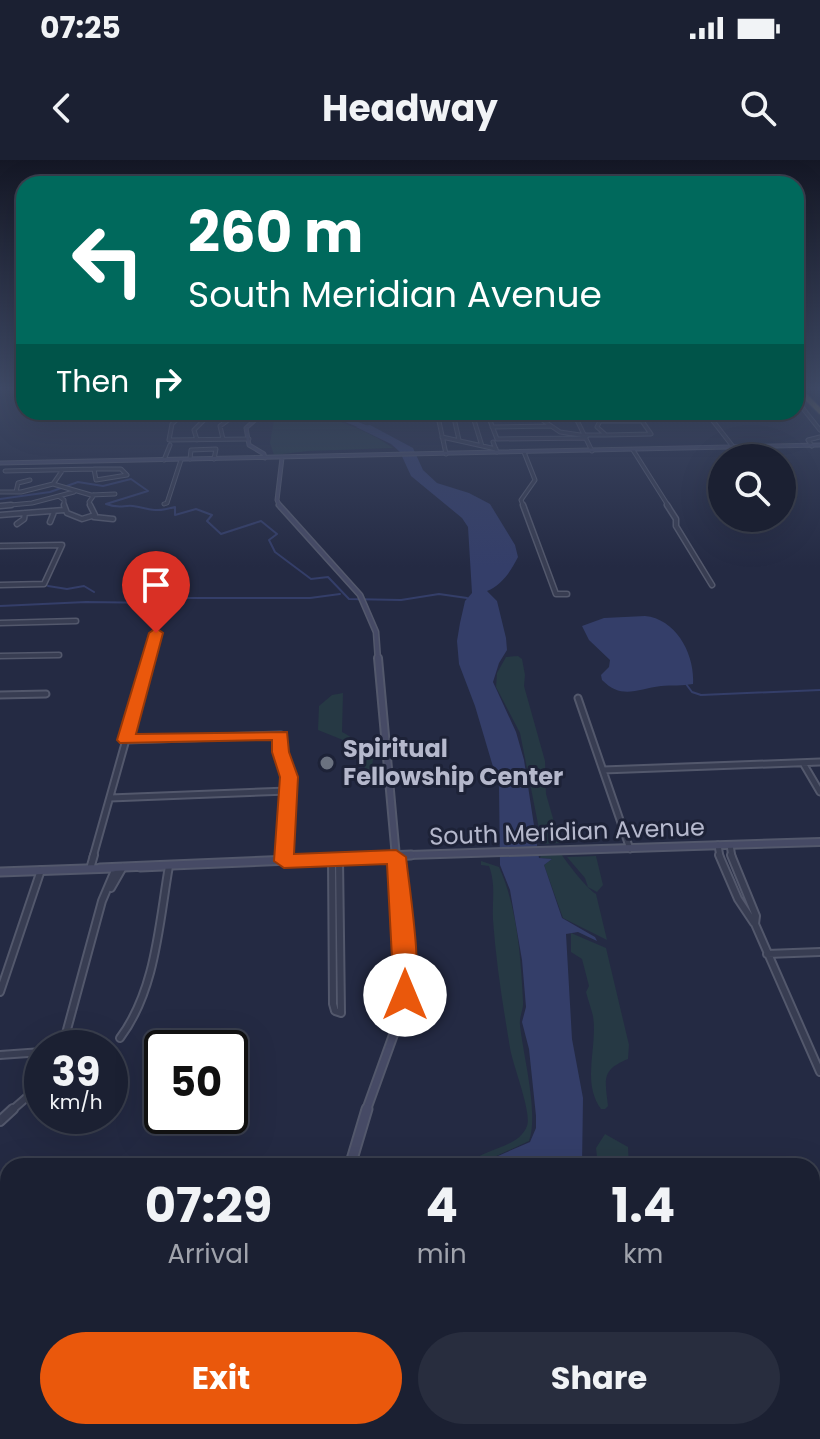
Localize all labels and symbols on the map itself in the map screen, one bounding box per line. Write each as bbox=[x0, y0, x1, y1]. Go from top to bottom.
pin bbox=[122, 551, 190, 633]
place label: Spiritual Fellowship Center bbox=[343, 732, 563, 793]
marker: Spiritual Fellowship Center bbox=[318, 754, 336, 772]
street label: South Meridian Avenue bbox=[429, 810, 705, 853]
position arrow bbox=[363, 953, 447, 1037]
speed limit sign: 50 bbox=[144, 1030, 248, 1134]

